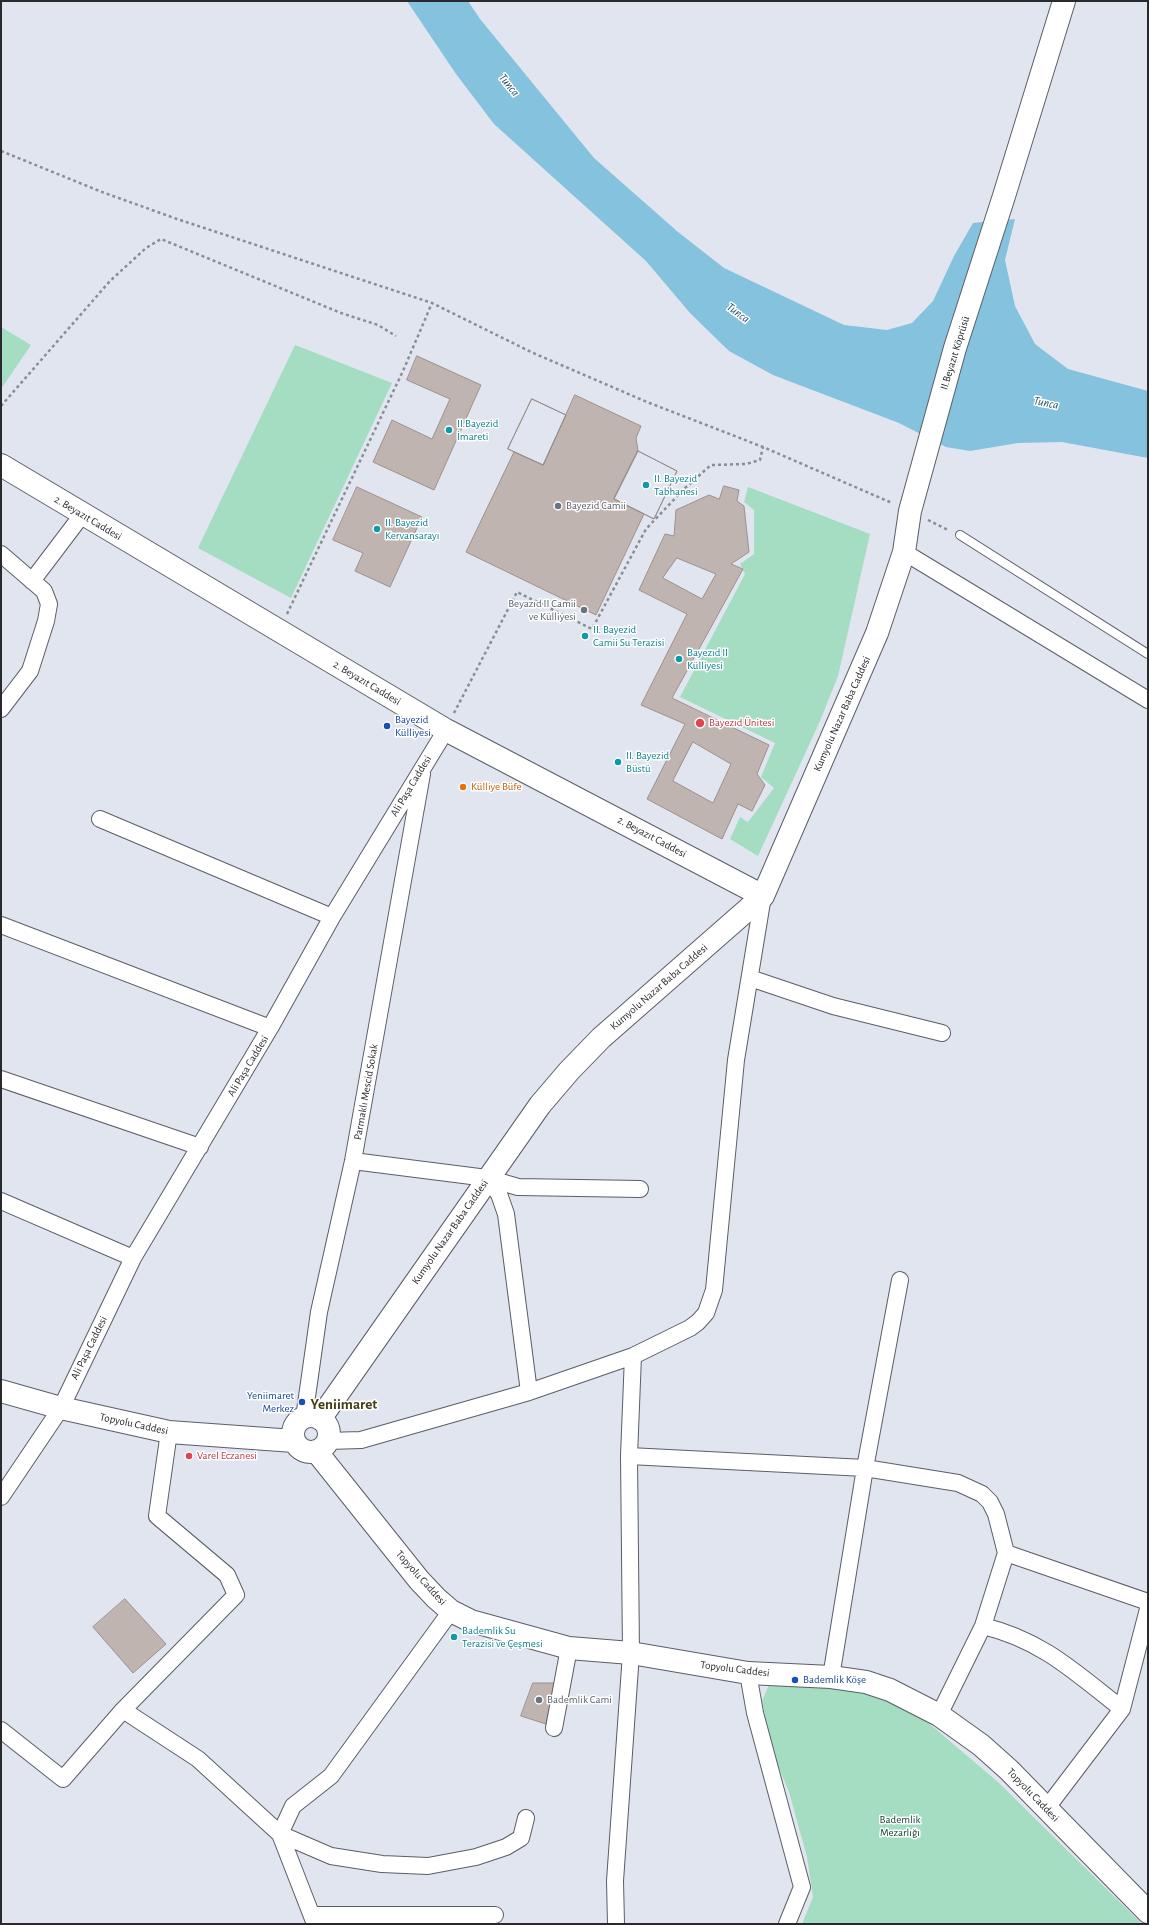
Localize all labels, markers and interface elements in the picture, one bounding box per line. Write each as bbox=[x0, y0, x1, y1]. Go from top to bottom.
water label: Tunca bbox=[495, 71, 523, 99]
water label: Tunca bbox=[724, 300, 752, 326]
street label: II.Beyazıt Köprüsü bbox=[937, 314, 973, 392]
water label: Tunca bbox=[1032, 394, 1060, 412]
place label: II.Bayezid İmareti bbox=[457, 417, 498, 443]
marker: II.Bayezid İmareti bbox=[444, 425, 454, 435]
place label: II. Bayezid Tabhanesi bbox=[654, 472, 698, 498]
marker: II. Bayezid Tabhanesi bbox=[641, 480, 651, 490]
street label: 2. Beyazıt Caddesi bbox=[52, 493, 124, 543]
place label: Bayezid Camii bbox=[566, 499, 626, 513]
marker: Bayezid Camii bbox=[553, 501, 563, 511]
place label: II. Bayezid Kervansarayı bbox=[385, 516, 439, 542]
marker: II. Bayezid Kervansarayı bbox=[372, 524, 382, 534]
place label: Beyazıd II Camii ve Külliyesi bbox=[508, 597, 576, 623]
marker: Beyazıd II Camii ve Külliyesi bbox=[579, 605, 589, 615]
place label: II. Bayezid Camii Su Terazisi bbox=[593, 623, 664, 649]
marker: II. Bayezid Camii Su Terazisi bbox=[580, 631, 590, 641]
place label: Bayezıd II Külliyesi bbox=[687, 646, 728, 672]
marker: Bayezıd II Külliyesi bbox=[674, 654, 684, 664]
street label: Kumyolu Nazar Baba Caddesi bbox=[811, 654, 873, 774]
street label: 2. Beyazıt Caddesi bbox=[331, 658, 403, 708]
place label: Bayezid Külliyesi bbox=[395, 713, 431, 739]
place label: Bayezıd Ünitesi bbox=[709, 716, 774, 730]
marker: Bayezıd Ünitesi bbox=[694, 717, 706, 729]
marker: Bayezid Külliyesi bbox=[382, 721, 392, 731]
place label: II. Bayezid Büstü bbox=[626, 749, 669, 775]
street label: Ali Paşa Caddesi bbox=[388, 753, 434, 819]
marker: II. Bayezid Büstü bbox=[613, 757, 623, 767]
place label: Külliye Büfe bbox=[471, 780, 522, 794]
marker: Külliye Büfe bbox=[458, 782, 468, 792]
street label: 2. Beyazıt Caddesi bbox=[615, 813, 689, 861]
street label: Kumyolu Nazar Baba Caddesi bbox=[608, 941, 710, 1033]
street label: Ali Paşa Caddesi bbox=[225, 1033, 271, 1099]
street label: Parmaklı Mescid Sokak bbox=[351, 1043, 381, 1141]
street label: Kumyolu Nazar Baba Caddesi bbox=[409, 1177, 491, 1287]
street label: Ali Paşa Caddesi bbox=[68, 1314, 110, 1382]
place label: Yeniimaret Merkez bbox=[247, 1389, 294, 1415]
district label: Yeniimaret bbox=[311, 1395, 377, 1413]
marker: Yeniimaret Merkez bbox=[297, 1397, 307, 1407]
street label: Topyolu Caddesi bbox=[99, 1410, 169, 1438]
place label: Varel Eczanesi bbox=[197, 1449, 257, 1463]
marker: Varel Eczanesi bbox=[184, 1451, 194, 1461]
street label: Topyolu Caddesi bbox=[393, 1548, 449, 1608]
place label: Bademlik Su Terazisi ve Çeşmesi bbox=[462, 1624, 543, 1650]
marker: Bademlik Su Terazisi ve Çeşmesi bbox=[449, 1632, 459, 1642]
street label: Topyolu Caddesi bbox=[700, 1658, 770, 1680]
place label: Bademlik Köşe bbox=[803, 1673, 866, 1687]
marker: Bademlik Köşe bbox=[790, 1675, 800, 1685]
place label: Bademlik Cami bbox=[547, 1693, 612, 1707]
marker: Bademlik Cami bbox=[534, 1695, 544, 1705]
street label: Topyolu Caddesi bbox=[1004, 1765, 1062, 1825]
park label: Bademlik Mezarlığı bbox=[880, 1813, 920, 1839]

